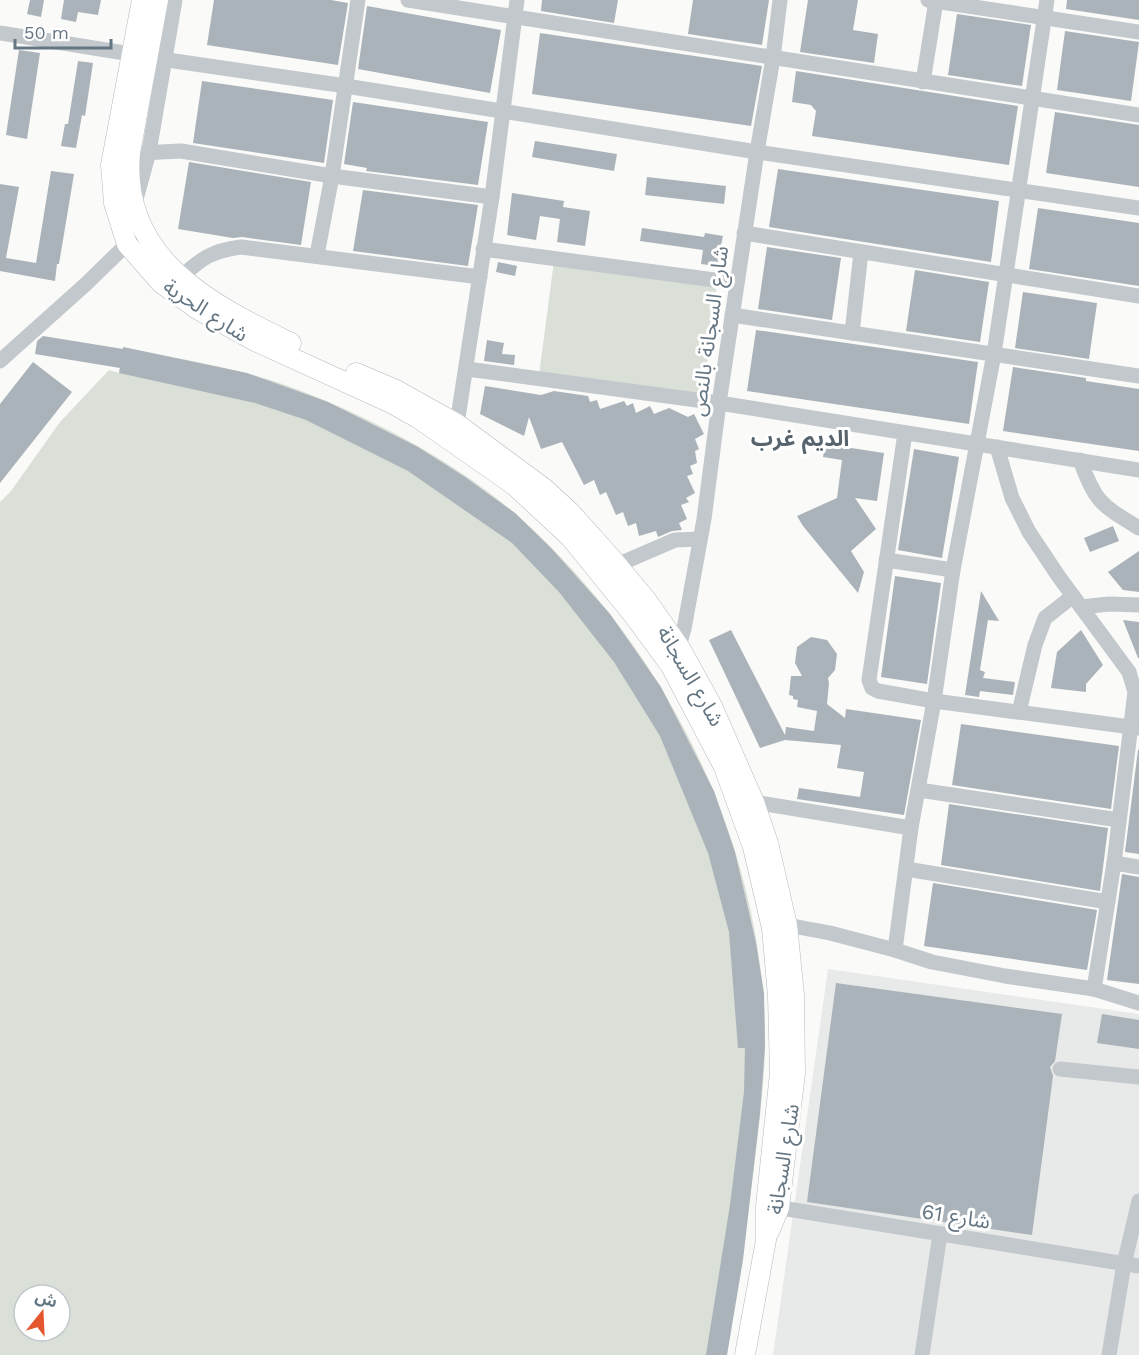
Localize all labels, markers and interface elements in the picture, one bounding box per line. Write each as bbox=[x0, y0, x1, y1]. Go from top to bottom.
scale bar bbox=[15, 12, 111, 50]
text: 50 m bbox=[24, 22, 69, 43]
street label: شارع السجانة بالنص bbox=[685, 244, 736, 418]
street label: شارع الحرية bbox=[157, 273, 253, 349]
district label: الديم غرب bbox=[751, 426, 849, 455]
street label: شارع السجانة bbox=[650, 621, 730, 732]
street label: شارع السجانة bbox=[762, 1102, 807, 1217]
street label: شارع 61 bbox=[919, 1198, 992, 1237]
north arrow bbox=[12, 1283, 72, 1343]
text: ش bbox=[33, 1287, 60, 1312]

